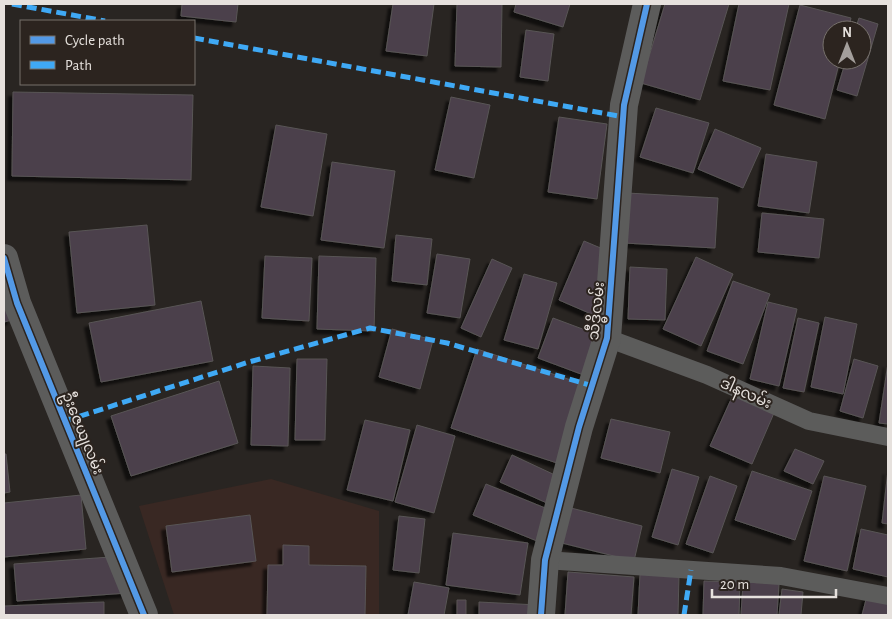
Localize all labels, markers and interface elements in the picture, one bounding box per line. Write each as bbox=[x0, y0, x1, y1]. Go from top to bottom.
legend bbox=[20, 20, 195, 85]
north arrow bbox=[822, 20, 872, 70]
text: N bbox=[842, 26, 852, 40]
text: Cycle path bbox=[65, 33, 125, 48]
text: Path bbox=[65, 58, 92, 73]
street label: သီဒ္ဓိလမ်း bbox=[583, 281, 611, 341]
street label: ဒါနလမ်း bbox=[716, 373, 775, 415]
street label: ဦးဇေယျလမ်း bbox=[55, 389, 109, 478]
scale bar bbox=[712, 566, 836, 598]
text: 20 m bbox=[720, 577, 749, 592]

